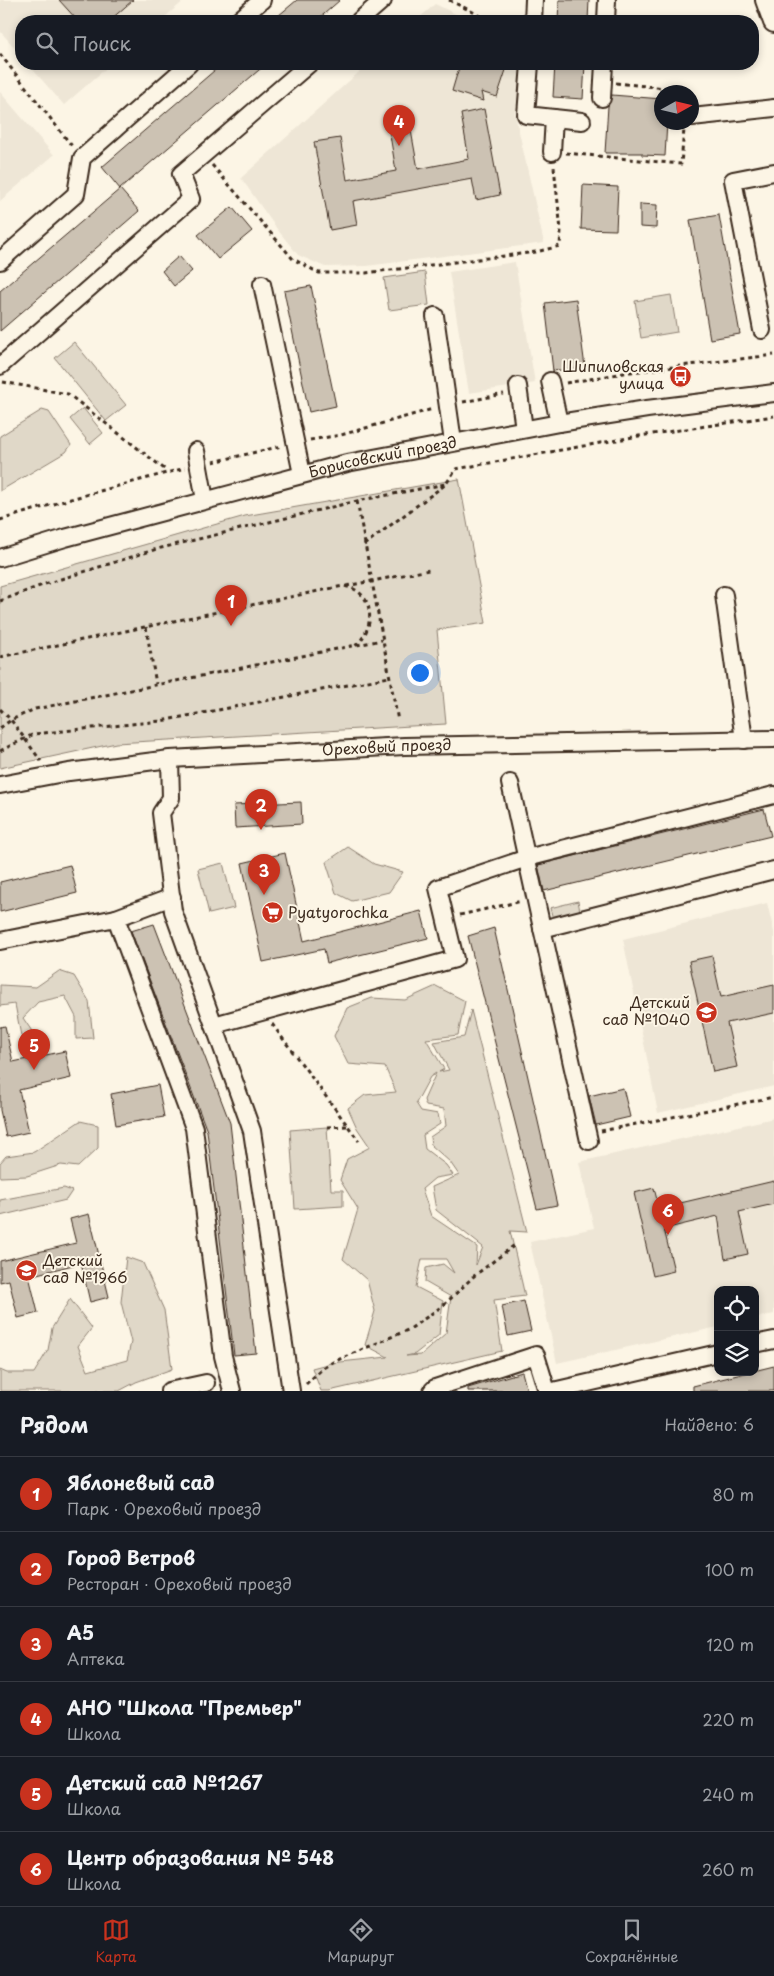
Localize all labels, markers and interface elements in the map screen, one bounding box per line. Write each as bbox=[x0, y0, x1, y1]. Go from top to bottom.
search box bbox=[15, 15, 759, 70]
icon: search bbox=[33, 29, 61, 57]
text: Поиск bbox=[73, 29, 131, 57]
north arrow bbox=[654, 85, 699, 130]
pin: 4 bbox=[383, 105, 415, 146]
place label: Шипиловская улица bbox=[562, 354, 665, 394]
bus stop icon: Шипиловская улица bbox=[668, 364, 692, 388]
street label: Борисовский проезд bbox=[306, 430, 458, 483]
pin: 1 bbox=[215, 585, 247, 626]
your location bbox=[407, 660, 433, 686]
street label: Ореховый проезд bbox=[321, 732, 451, 761]
pin: 2 bbox=[245, 789, 277, 830]
pin: 3 bbox=[248, 854, 280, 895]
place label: Pyatyorochka bbox=[288, 900, 389, 923]
supermarket icon: Pyatyorochka bbox=[260, 901, 284, 925]
place label: Детский сад №1040 bbox=[602, 990, 690, 1030]
school or university icon: Детский сад №1040 bbox=[694, 1000, 718, 1024]
pin: 5 bbox=[18, 1029, 50, 1070]
pin: 6 bbox=[652, 1194, 684, 1235]
place label: Детский сад №1966 bbox=[42, 1248, 128, 1288]
school or university icon: Детский сад №1966 bbox=[15, 1258, 39, 1282]
map controls bbox=[714, 1286, 759, 1376]
button: locate bbox=[714, 1286, 759, 1331]
button: layers bbox=[714, 1331, 759, 1376]
text: Рядом bbox=[20, 1408, 88, 1440]
text: Найдено: 6 bbox=[664, 1412, 754, 1436]
text: Яблоневый сад bbox=[67, 1468, 214, 1496]
text: 1 bbox=[32, 1482, 40, 1506]
text: 80 m bbox=[712, 1482, 754, 1506]
text: Парк · Ореховый проезд bbox=[67, 1496, 261, 1520]
text: Город Ветров bbox=[67, 1543, 195, 1571]
text: 2 bbox=[30, 1557, 42, 1581]
text: 100 m bbox=[705, 1557, 754, 1581]
text: Ресторан · Ореховый проезд bbox=[67, 1571, 292, 1595]
text: А5 bbox=[67, 1618, 94, 1646]
text: 3 bbox=[31, 1632, 41, 1656]
text: 120 m bbox=[707, 1632, 754, 1656]
text: Аптека bbox=[67, 1646, 124, 1670]
text: АНО "Школа "Премьер" bbox=[67, 1693, 302, 1721]
text: 4 bbox=[31, 1707, 41, 1731]
text: 220 m bbox=[703, 1707, 754, 1731]
text: Школа bbox=[67, 1721, 121, 1745]
text: Детский сад №1267 bbox=[67, 1768, 262, 1796]
text: 5 bbox=[31, 1782, 41, 1806]
text: 240 m bbox=[702, 1782, 754, 1806]
text: Школа bbox=[67, 1796, 121, 1820]
text: Центр образования № 548 bbox=[67, 1843, 334, 1871]
text: 6 bbox=[30, 1857, 42, 1881]
text: 260 m bbox=[702, 1857, 754, 1881]
text: Школа bbox=[67, 1871, 121, 1895]
tab: Карта bbox=[96, 1916, 137, 1967]
tab: Маршрут bbox=[328, 1916, 394, 1967]
tab: Сохранённые bbox=[585, 1916, 678, 1967]

